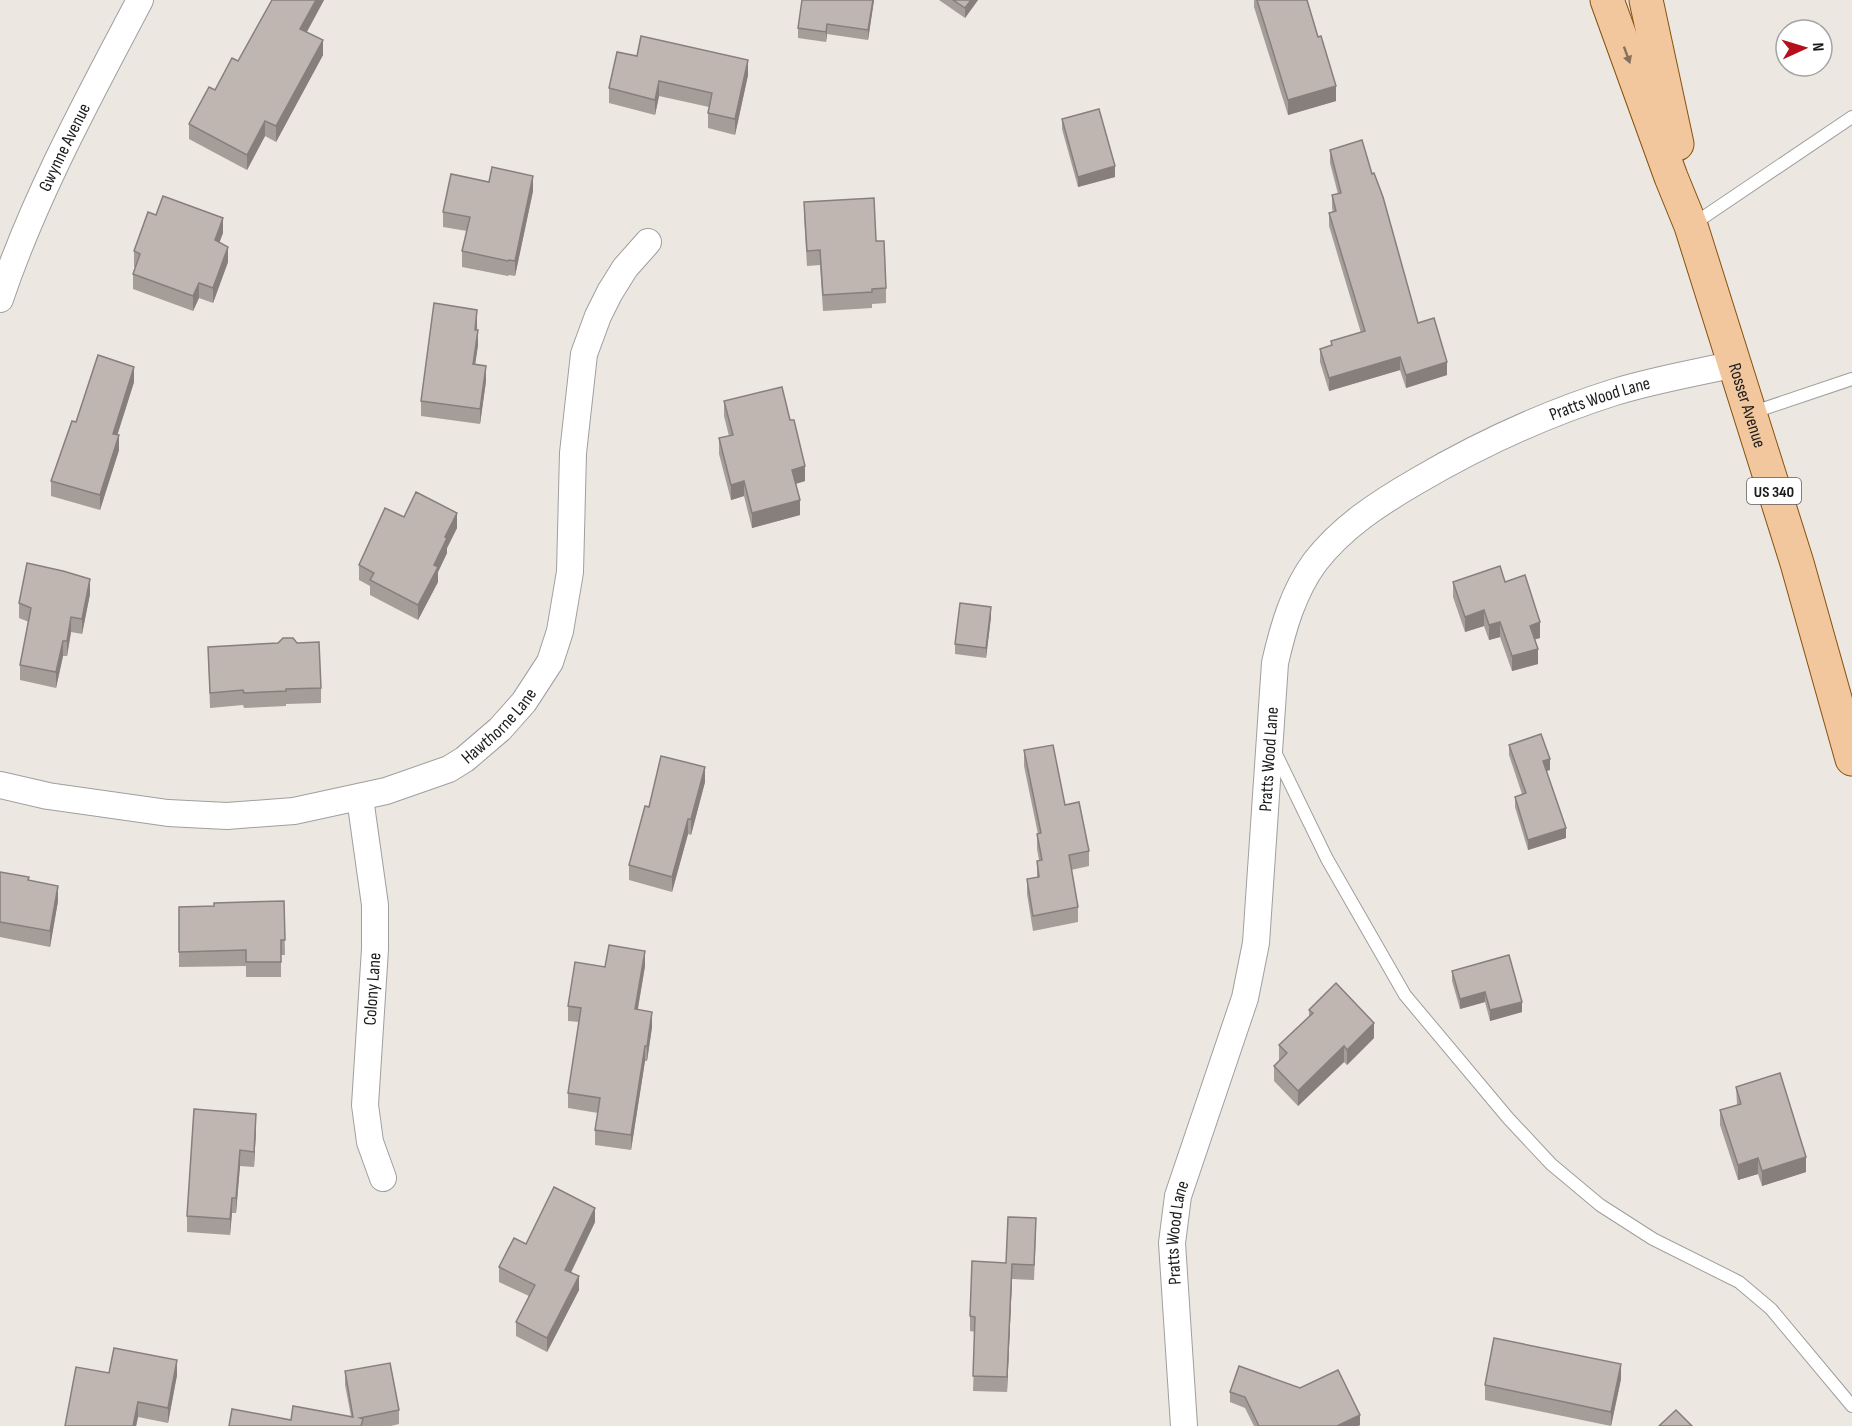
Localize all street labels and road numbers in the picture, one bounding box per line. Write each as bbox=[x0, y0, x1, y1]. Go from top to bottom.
street label: Gwynne Avenue bbox=[34, 100, 95, 195]
street label: Rosser Avenue bbox=[1724, 360, 1770, 450]
street label: Pratts Wood Lane bbox=[1546, 373, 1652, 425]
road number: US 340 bbox=[1747, 478, 1801, 504]
street label: Hawthorne Lane bbox=[457, 684, 541, 768]
street label: Pratts Wood Lane bbox=[1255, 706, 1283, 812]
street label: Colony Lane bbox=[359, 952, 386, 1026]
street label: Pratts Wood Lane bbox=[1162, 1178, 1193, 1285]

